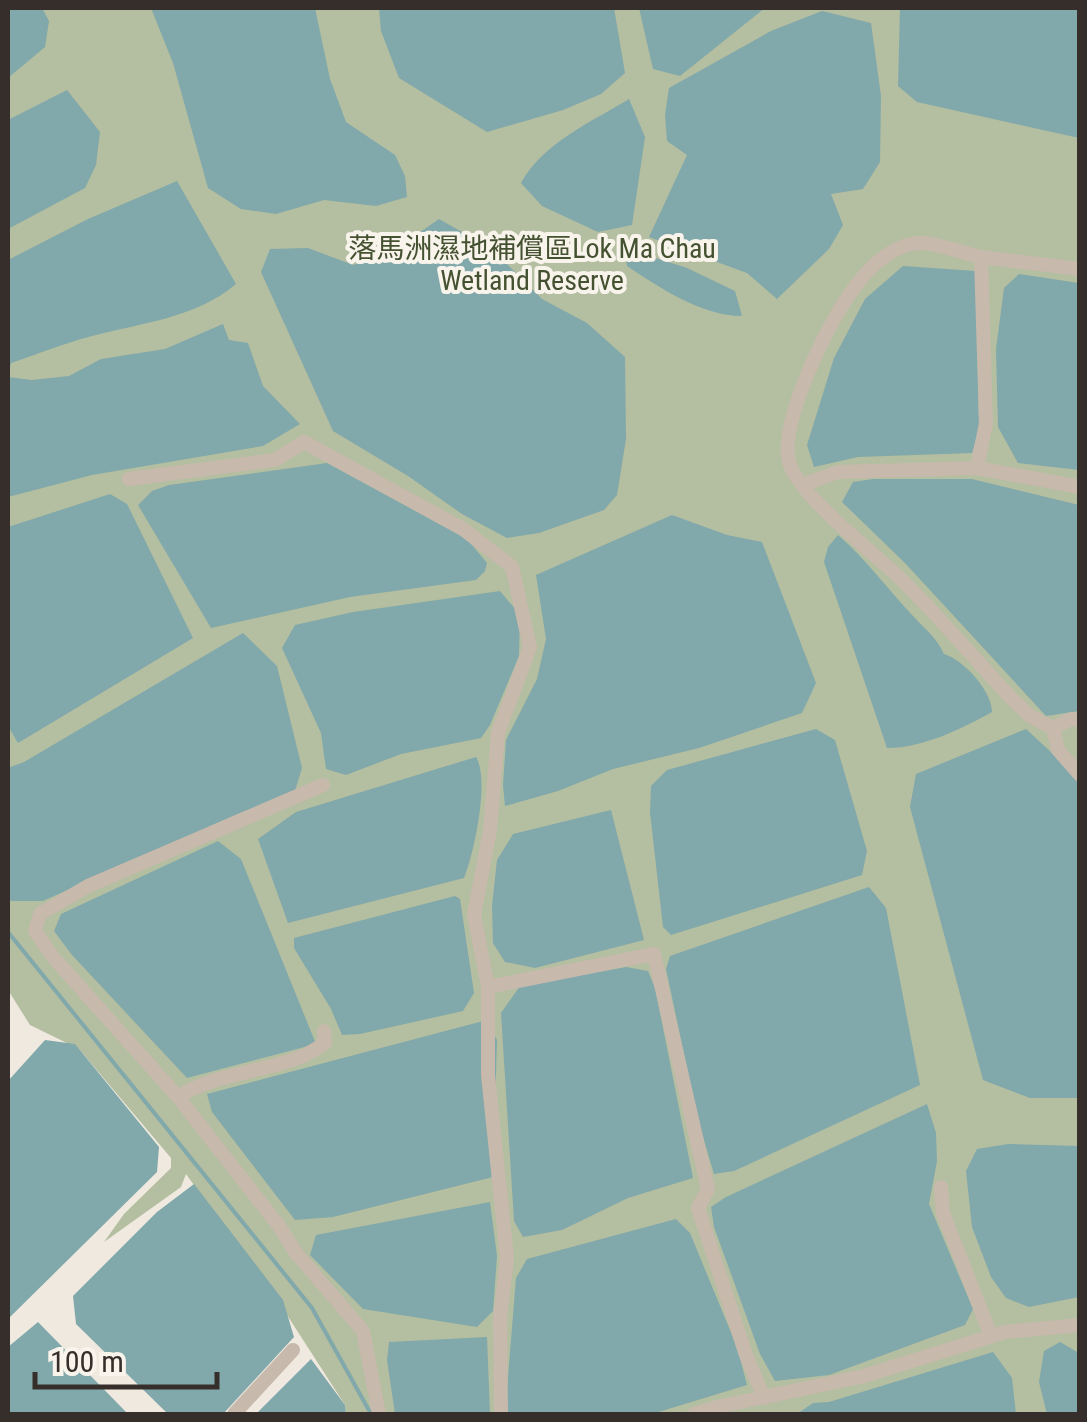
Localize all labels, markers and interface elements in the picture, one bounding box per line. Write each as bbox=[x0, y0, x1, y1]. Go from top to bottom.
park label: 落馬洲濕地補償區Lok Ma Chau Wetland Reserve bbox=[348, 232, 716, 297]
scale bar bbox=[35, 1327, 218, 1389]
text: 100 m bbox=[50, 1344, 124, 1379]

